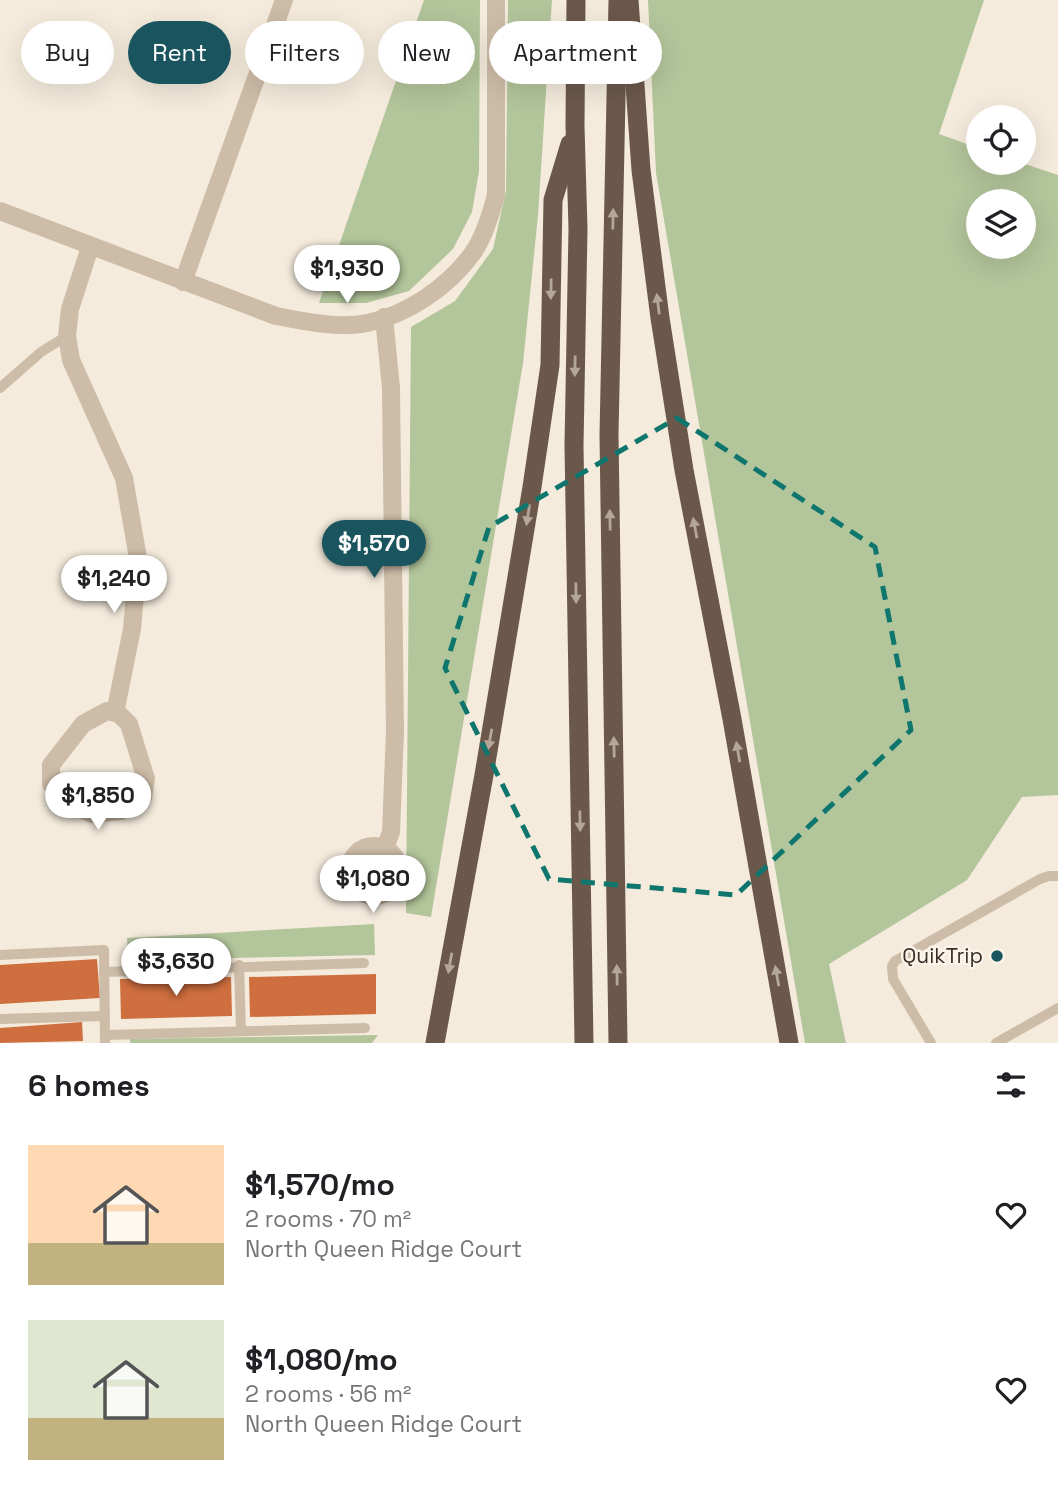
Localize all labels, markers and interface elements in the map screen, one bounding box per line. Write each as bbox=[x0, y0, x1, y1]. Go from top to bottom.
chip: Buy bbox=[21, 21, 114, 84]
chip: Rent bbox=[128, 21, 231, 84]
chip: Filters bbox=[245, 21, 364, 84]
chip: New bbox=[378, 21, 475, 84]
chip: Apartment bbox=[489, 21, 662, 84]
map controls bbox=[966, 105, 1036, 259]
button: locate bbox=[966, 105, 1036, 175]
button: layers bbox=[966, 189, 1036, 259]
one-way arrow bbox=[608, 208, 619, 230]
pin: $1,930 bbox=[290, 246, 404, 305]
text: $1,930 bbox=[310, 253, 384, 283]
one-way arrow bbox=[545, 278, 557, 300]
one-way arrow bbox=[653, 293, 664, 315]
one-way arrow bbox=[569, 355, 581, 377]
one-way arrow bbox=[522, 504, 533, 526]
one-way arrow bbox=[604, 509, 616, 531]
one-way arrow bbox=[690, 517, 701, 539]
pin: $1,570 bbox=[317, 520, 431, 580]
text: $1,570 bbox=[338, 528, 410, 558]
pin: $1,240 bbox=[57, 556, 171, 615]
text: $1,240 bbox=[77, 563, 151, 593]
one-way arrow bbox=[570, 583, 582, 605]
one-way arrow bbox=[484, 729, 495, 751]
one-way arrow bbox=[608, 736, 619, 758]
one-way arrow bbox=[732, 741, 743, 763]
pin: $1,850 bbox=[41, 772, 155, 832]
text: $1,850 bbox=[61, 780, 135, 810]
one-way arrow bbox=[575, 810, 586, 832]
pin: $1,080 bbox=[316, 856, 430, 915]
text: $1,080 bbox=[336, 863, 410, 893]
pin: $3,630 bbox=[119, 939, 233, 998]
place label: QuikTrip bbox=[902, 942, 983, 969]
text: $3,630 bbox=[137, 946, 215, 976]
marker: QuikTrip bbox=[989, 948, 1005, 964]
one-way arrow bbox=[444, 952, 455, 974]
one-way arrow bbox=[611, 964, 623, 986]
one-way arrow bbox=[771, 965, 782, 987]
text: 6 homes bbox=[28, 1066, 150, 1105]
icon: filters bbox=[992, 1066, 1030, 1104]
text: $1,570/mo bbox=[245, 1165, 395, 1204]
icon: home bbox=[84, 1173, 168, 1257]
icon: heart bbox=[992, 1196, 1030, 1234]
text: 2 rooms · 70 m² bbox=[245, 1204, 411, 1234]
text: North Queen Ridge Court bbox=[245, 1234, 522, 1264]
text: $1,080/mo bbox=[245, 1340, 398, 1379]
icon: home bbox=[84, 1348, 168, 1432]
icon: heart bbox=[992, 1371, 1030, 1409]
text: 2 rooms · 56 m² bbox=[245, 1379, 411, 1409]
text: North Queen Ridge Court bbox=[245, 1409, 522, 1439]

